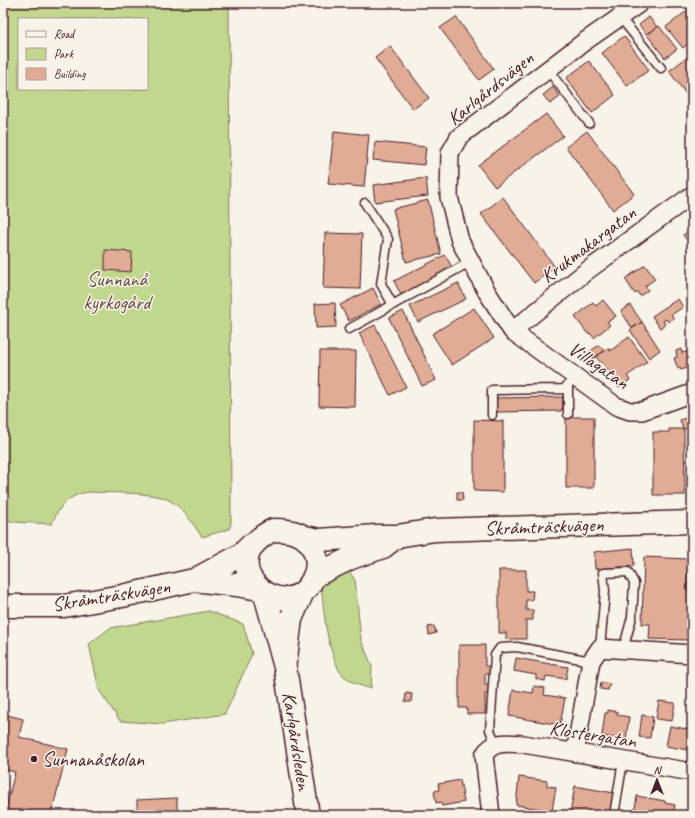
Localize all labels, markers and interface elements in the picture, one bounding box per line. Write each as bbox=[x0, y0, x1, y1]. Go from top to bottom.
legend bbox=[18, 18, 148, 90]
text: Road bbox=[54, 26, 76, 42]
street label: Karlgårdsvägen bbox=[442, 45, 539, 131]
text: Park bbox=[54, 46, 75, 62]
text: Building bbox=[54, 66, 86, 82]
street label: Krukmakargatan bbox=[536, 200, 642, 288]
park label: Sunnanå kyrkogård bbox=[84, 267, 154, 315]
street label: Villagatan bbox=[564, 336, 635, 395]
street label: Skråmträskvägen bbox=[484, 512, 605, 541]
street label: Skråmträskvägen bbox=[50, 574, 173, 617]
street label: Karlgårdsleden bbox=[276, 690, 317, 793]
street label: Klostergatan bbox=[548, 715, 639, 754]
place label: Sunnanåskolan bbox=[42, 747, 145, 772]
marker: Sunnanåskolan bbox=[29, 754, 39, 764]
north arrow bbox=[637, 760, 677, 800]
text: N bbox=[654, 763, 663, 777]

